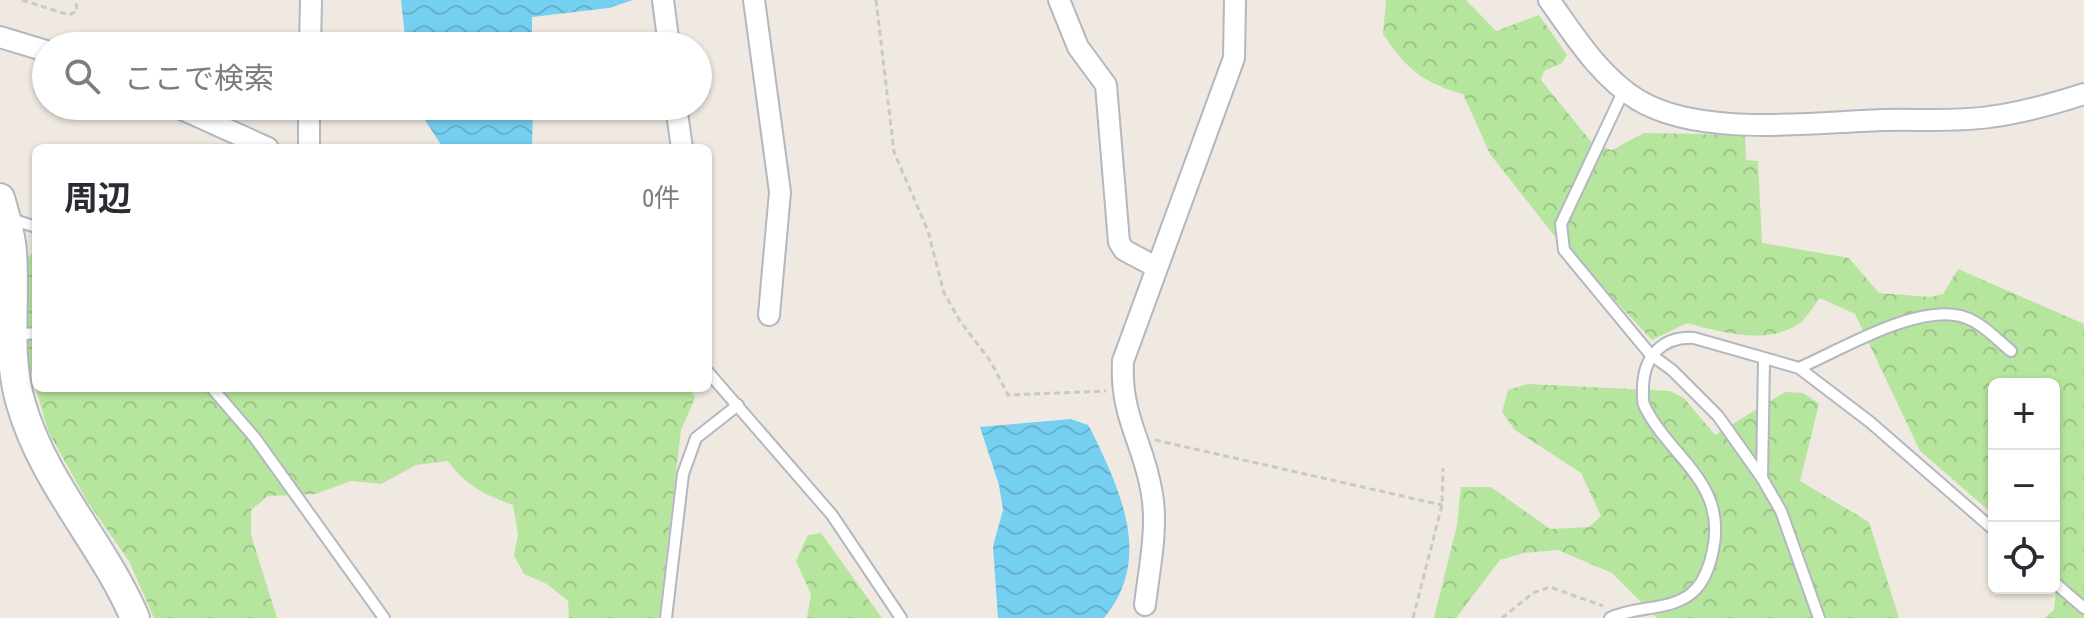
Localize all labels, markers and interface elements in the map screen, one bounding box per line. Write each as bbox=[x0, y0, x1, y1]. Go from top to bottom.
search box bbox=[32, 32, 712, 120]
icon: search bbox=[60, 54, 104, 98]
text: ここで検索 bbox=[124, 58, 274, 98]
text: 周辺 bbox=[64, 175, 132, 221]
text: 0件 bbox=[642, 180, 680, 215]
map controls bbox=[1988, 378, 2060, 594]
button: + bbox=[1988, 378, 2060, 450]
button: − bbox=[1988, 450, 2060, 522]
button: locate bbox=[1988, 522, 2060, 594]

